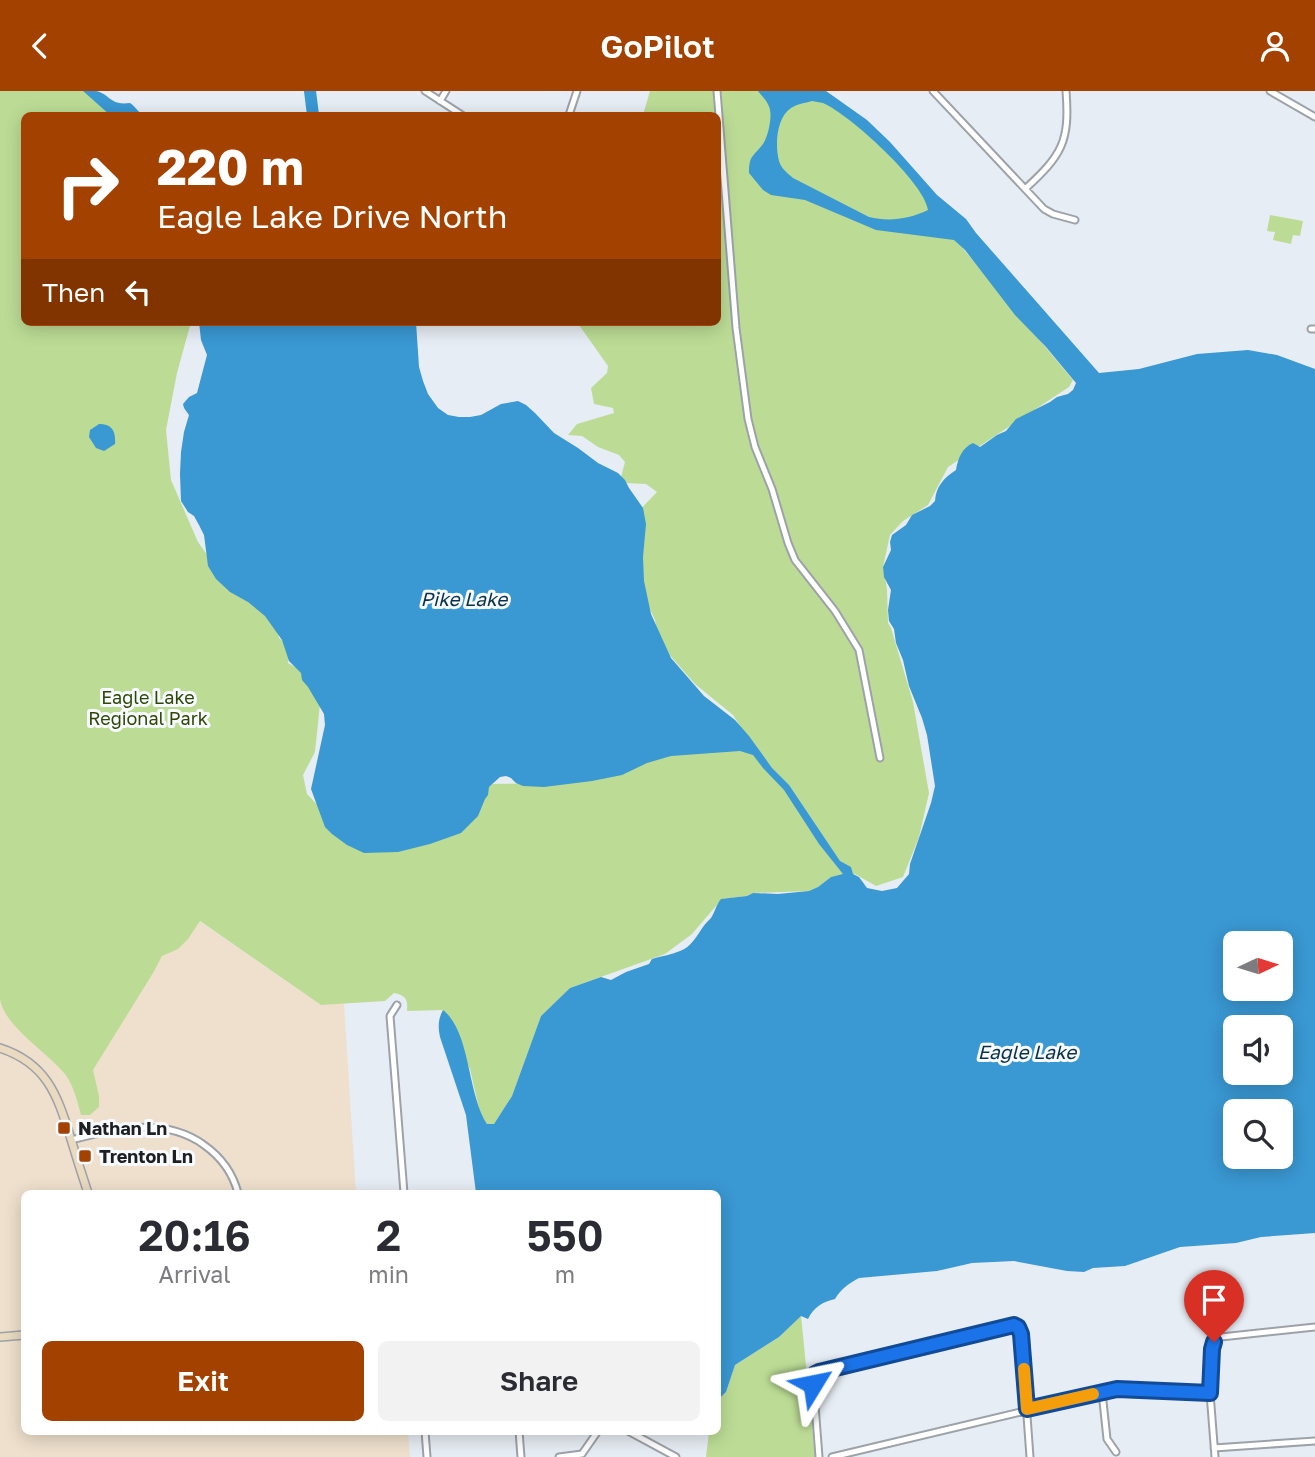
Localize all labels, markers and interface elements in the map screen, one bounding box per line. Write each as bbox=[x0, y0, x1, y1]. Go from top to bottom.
icon: back bbox=[21, 27, 59, 65]
text: GoPilot bbox=[600, 27, 715, 65]
icon: person bbox=[1256, 27, 1294, 65]
text: 220 m bbox=[157, 137, 304, 196]
icon: right bbox=[42, 140, 133, 231]
text: Eagle Lake Drive North bbox=[157, 197, 508, 235]
icon: left bbox=[119, 273, 157, 311]
text: Then bbox=[42, 277, 105, 308]
water label: Pike Lake bbox=[421, 587, 509, 610]
park label: Eagle Lake Regional Park bbox=[88, 686, 208, 729]
north arrow bbox=[1223, 931, 1293, 1001]
map controls bbox=[1223, 931, 1293, 1169]
button: sound bbox=[1223, 1015, 1293, 1085]
water label: Eagle Lake bbox=[978, 1040, 1078, 1063]
button: search bbox=[1223, 1099, 1293, 1169]
place label: Nathan Ln bbox=[78, 1117, 167, 1139]
marker: Nathan Ln bbox=[56, 1120, 72, 1136]
place label: Trenton Ln bbox=[99, 1145, 193, 1167]
marker: Trenton Ln bbox=[77, 1148, 93, 1164]
text: 20:16 bbox=[138, 1210, 251, 1260]
text: 2 bbox=[376, 1210, 401, 1260]
text: 550 bbox=[526, 1210, 604, 1260]
text: Arrival bbox=[159, 1260, 231, 1288]
text: min bbox=[368, 1260, 409, 1288]
text: m bbox=[555, 1260, 575, 1288]
pin bbox=[1184, 1270, 1244, 1342]
icon: arrive bbox=[1195, 1281, 1233, 1319]
button: Exit bbox=[42, 1341, 364, 1421]
button: Share bbox=[378, 1341, 700, 1421]
position arrow bbox=[776, 1347, 850, 1421]

